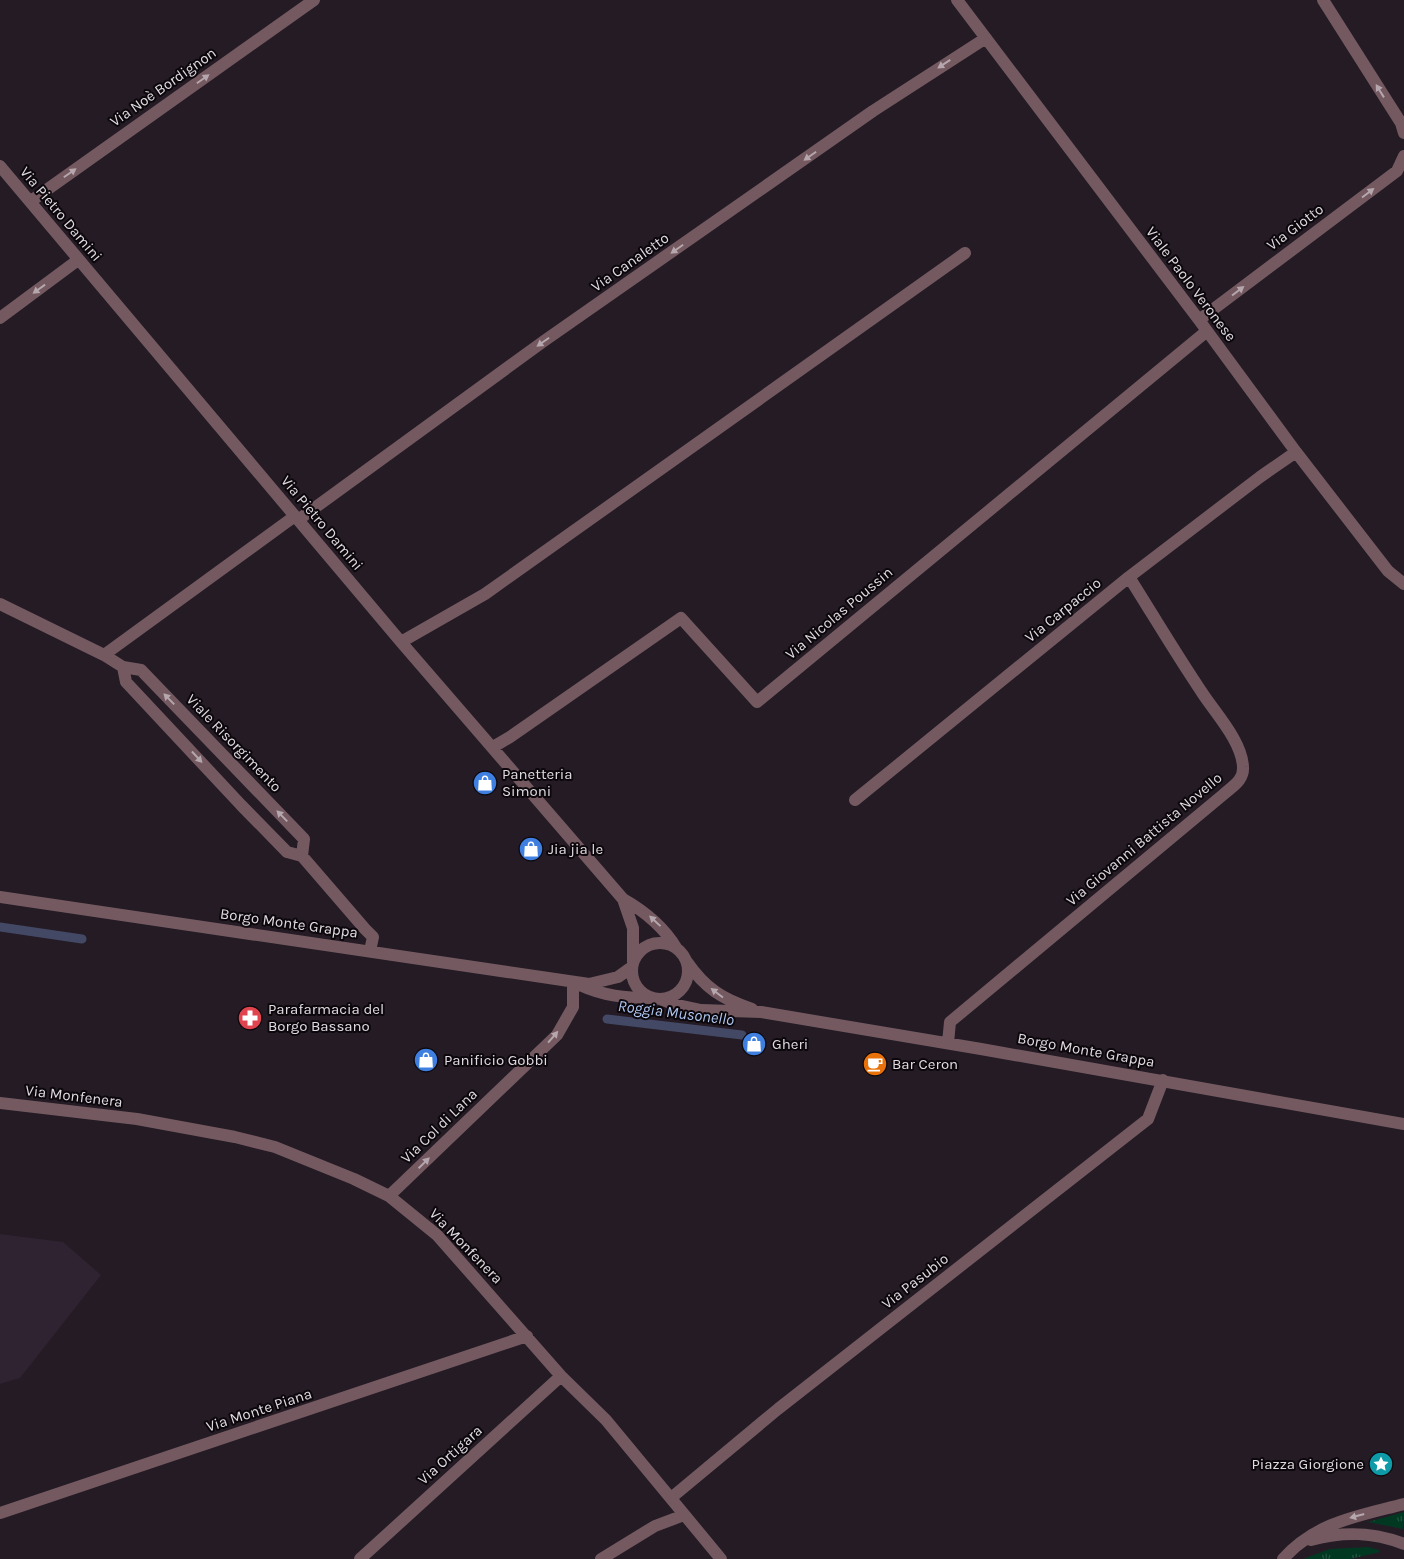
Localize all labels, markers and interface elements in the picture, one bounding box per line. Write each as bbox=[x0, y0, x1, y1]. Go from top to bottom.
street label: Via Noè Bordignon bbox=[106, 44, 220, 130]
one-way arrow bbox=[938, 60, 951, 69]
one-way arrow bbox=[196, 74, 210, 84]
one-way arrow bbox=[1376, 84, 1385, 97]
one-way arrow bbox=[803, 151, 817, 161]
street label: Via Pietro Damini bbox=[16, 163, 106, 265]
one-way arrow bbox=[64, 168, 77, 178]
one-way arrow bbox=[1361, 188, 1375, 198]
street label: Via Giotto bbox=[1263, 200, 1327, 254]
street label: Viale Paolo Veronese bbox=[1142, 223, 1240, 345]
street label: Via Canaletto bbox=[588, 229, 672, 295]
one-way arrow bbox=[670, 244, 684, 254]
one-way arrow bbox=[32, 284, 46, 294]
one-way arrow bbox=[1231, 285, 1244, 296]
one-way arrow bbox=[537, 337, 550, 347]
street label: Via Pietro Damini bbox=[277, 472, 367, 574]
street label: Via Nicolas Poussin bbox=[782, 563, 896, 663]
street label: Via Carpaccio bbox=[1021, 574, 1105, 646]
street label: Viale Risorgimento bbox=[183, 690, 285, 796]
one-way arrow bbox=[163, 694, 175, 706]
one-way arrow bbox=[191, 751, 203, 763]
place label: Panetteria Simoni bbox=[502, 765, 572, 800]
street label: Via Giovanni Battista Novello bbox=[1062, 768, 1226, 910]
shop icon: Panetteria Simoni bbox=[472, 770, 498, 796]
one-way arrow bbox=[276, 811, 288, 823]
shop icon: Jia jia le bbox=[518, 836, 544, 862]
place label: Jia jia le bbox=[548, 840, 603, 858]
street label: Borgo Monte Grappa bbox=[219, 904, 359, 942]
one-way arrow bbox=[649, 915, 661, 927]
one-way arrow bbox=[710, 988, 724, 998]
water label: Roggia Musonello bbox=[617, 996, 735, 1029]
place label: Parafarmacia del Borgo Bassano bbox=[268, 1000, 384, 1035]
pharmacy icon: Parafarmacia del Borgo Bassano bbox=[237, 1005, 263, 1031]
street label: Borgo Monte Grappa bbox=[1016, 1029, 1156, 1071]
one-way arrow bbox=[548, 1031, 559, 1044]
shop icon: Gheri bbox=[741, 1031, 767, 1057]
place label: Gheri bbox=[772, 1035, 808, 1053]
shop icon: Panificio Gobbi bbox=[413, 1047, 439, 1073]
place label: Panificio Gobbi bbox=[444, 1051, 548, 1069]
cafe icon: Bar Ceron bbox=[862, 1051, 888, 1077]
place label: Bar Ceron bbox=[892, 1055, 958, 1073]
street label: Via Monfenera bbox=[24, 1081, 124, 1111]
street label: Via Col di Lana bbox=[397, 1085, 481, 1167]
one-way arrow bbox=[418, 1157, 430, 1169]
street label: Via Monfenera bbox=[425, 1205, 507, 1287]
street label: Via Pasubio bbox=[878, 1249, 952, 1313]
street label: Via Monte Piana bbox=[204, 1384, 314, 1436]
street label: Via Ortigara bbox=[414, 1421, 486, 1489]
place icon: Piazza Giorgione bbox=[1368, 1451, 1394, 1477]
place label: Piazza Giorgione bbox=[1252, 1455, 1364, 1473]
one-way arrow bbox=[1349, 1512, 1364, 1520]

